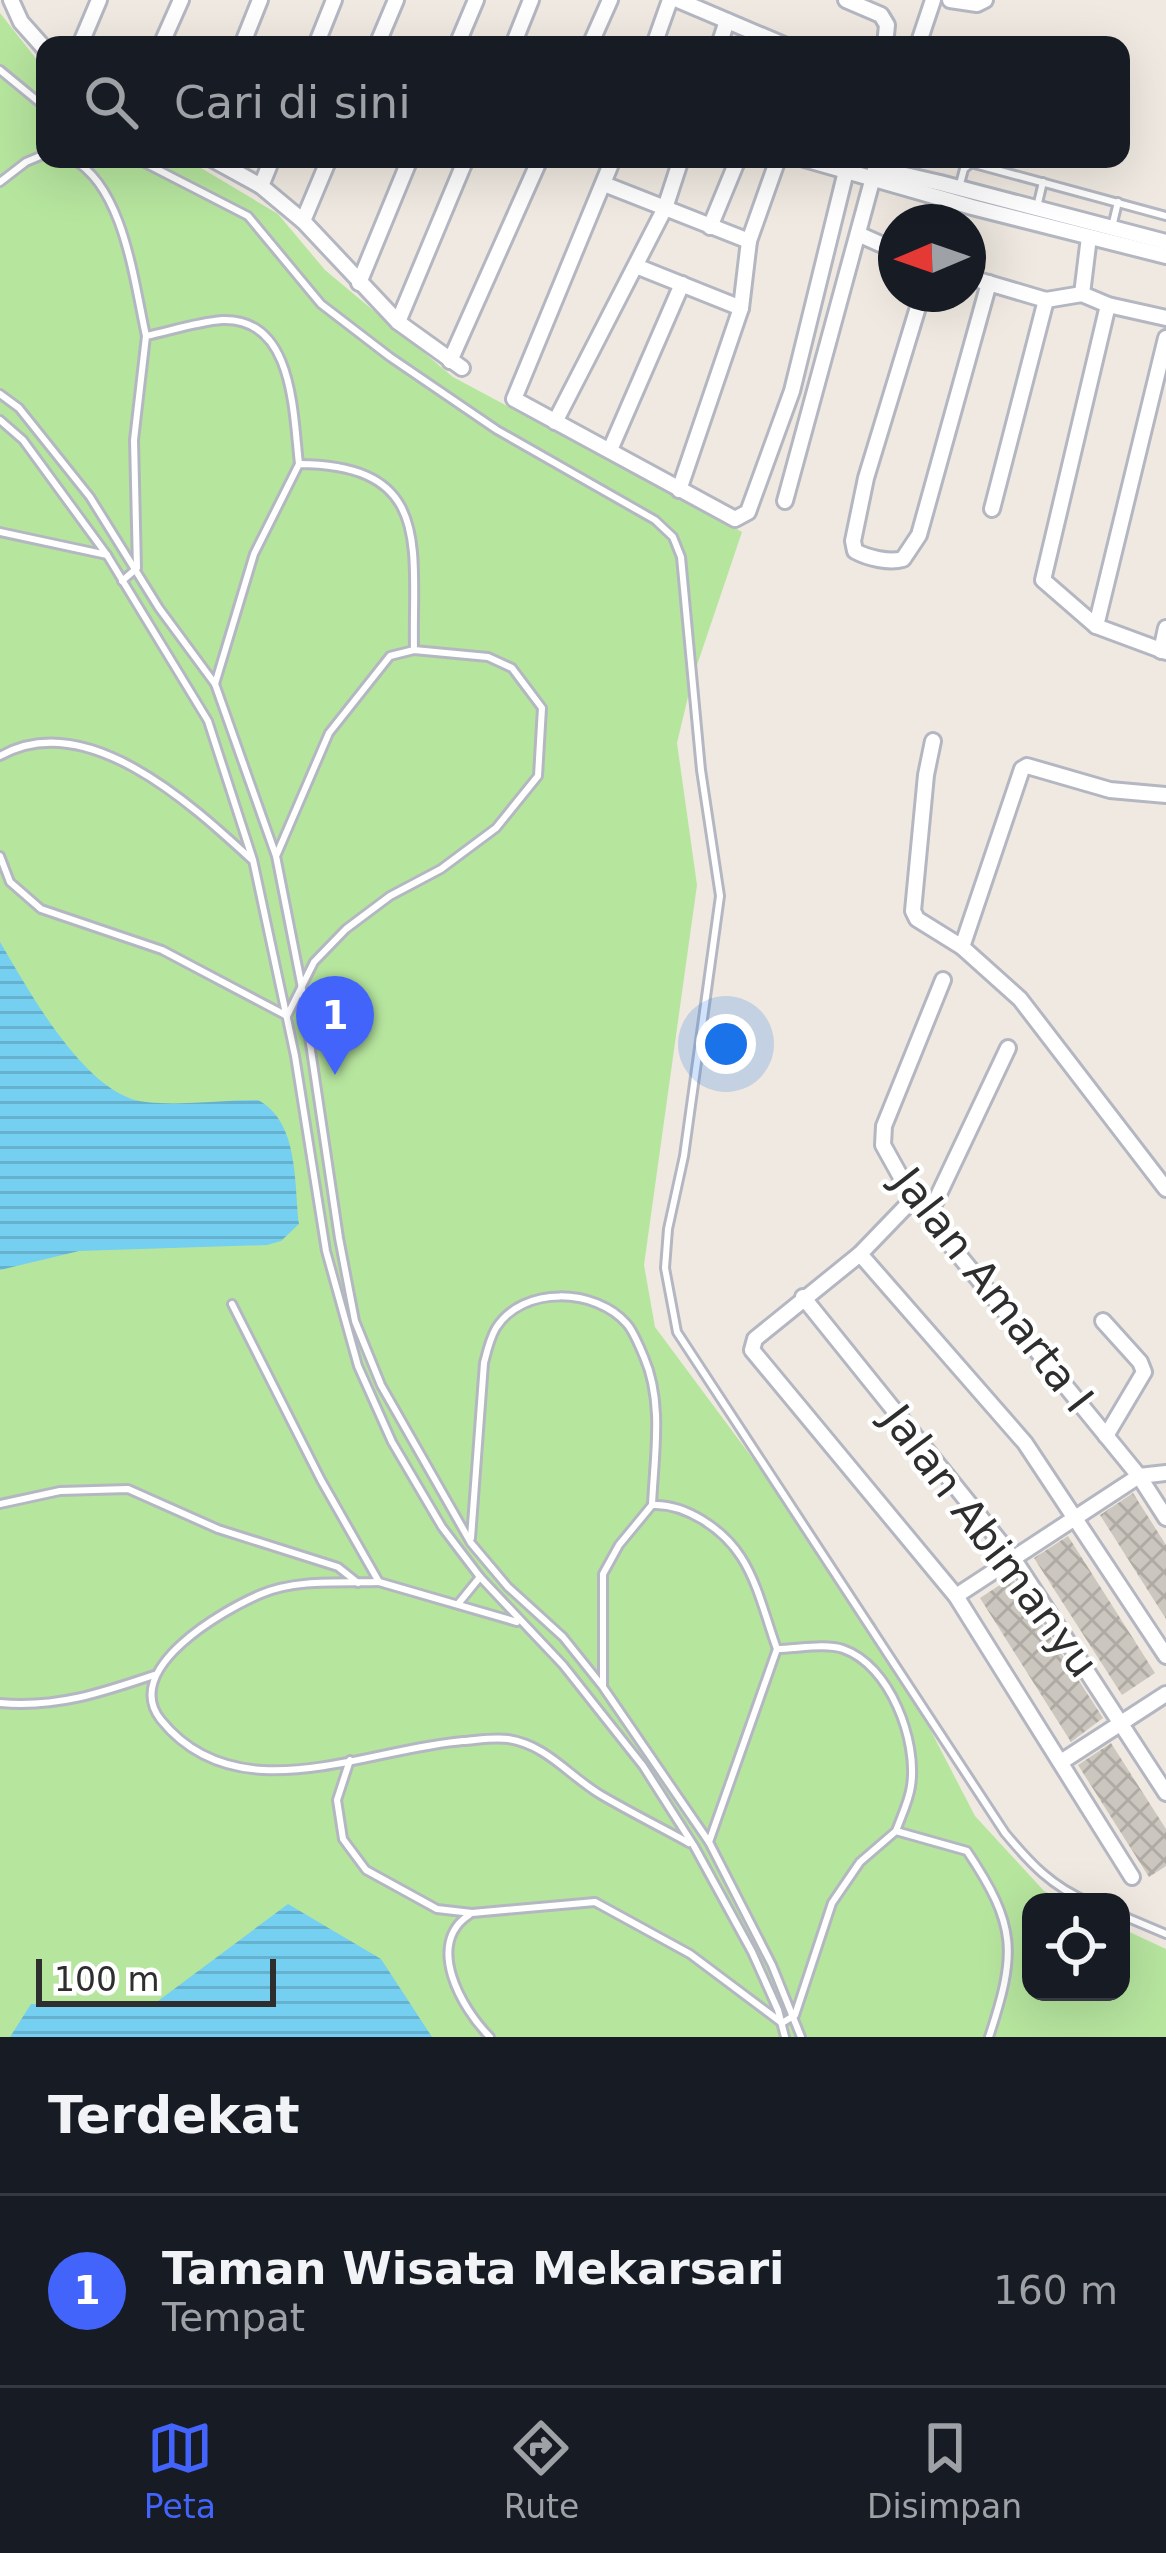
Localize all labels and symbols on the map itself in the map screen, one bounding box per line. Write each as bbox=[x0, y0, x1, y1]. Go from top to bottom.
north arrow bbox=[878, 204, 986, 312]
pin: 1 bbox=[296, 976, 374, 1075]
your location bbox=[696, 1014, 756, 1074]
street label: Jalan Amarta I bbox=[881, 1156, 1103, 1422]
street label: Jalan Abimanyu bbox=[870, 1393, 1108, 1686]
scale bar bbox=[36, 1953, 276, 2006]

